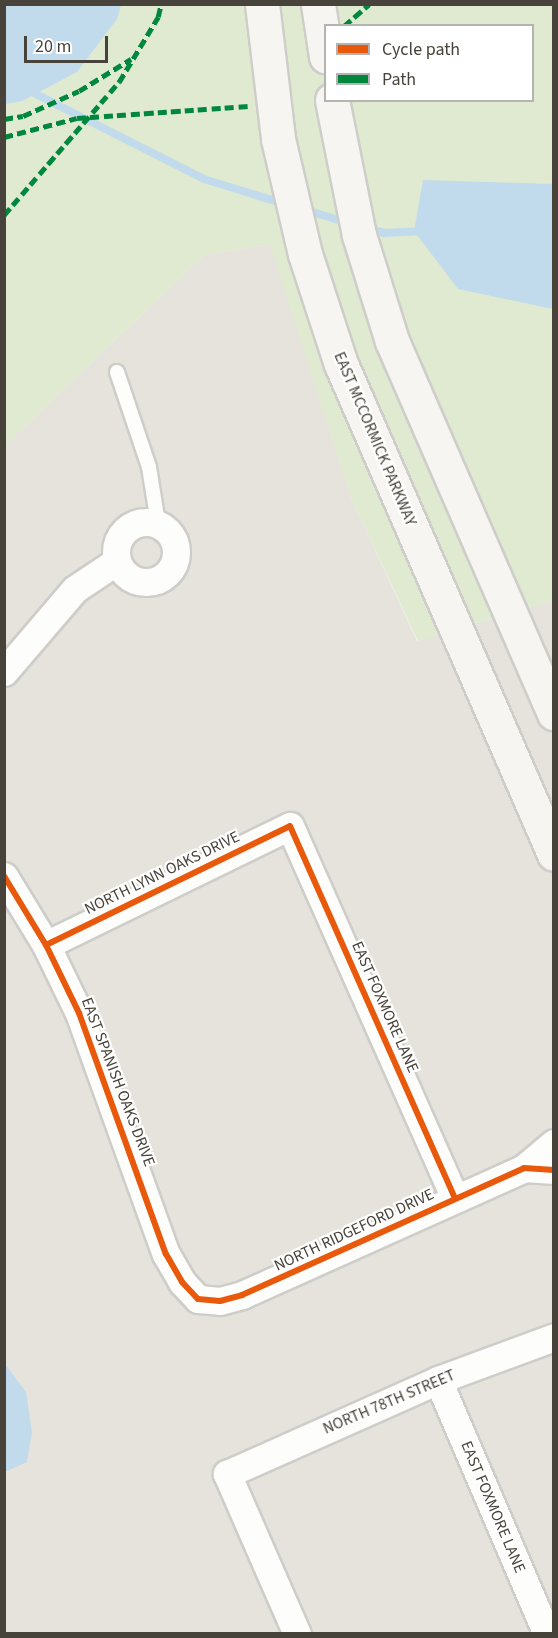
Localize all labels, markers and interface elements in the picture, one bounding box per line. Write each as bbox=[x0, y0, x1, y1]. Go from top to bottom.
scale bar bbox=[27, 24, 111, 62]
legend bbox=[324, 24, 534, 102]
text: 20 m bbox=[35, 34, 71, 59]
text: Cycle path bbox=[382, 37, 460, 62]
text: Path bbox=[382, 67, 416, 92]
street label: EAST MCCORMICK PARKWAY bbox=[330, 349, 420, 529]
street label: NORTH LYNN OAKS DRIVE bbox=[81, 827, 243, 919]
street label: EAST FOXMORE LANE bbox=[347, 938, 423, 1076]
street label: EAST SPANISH OAKS DRIVE bbox=[77, 995, 159, 1169]
street label: NORTH RIDGEFORD DRIVE bbox=[271, 1185, 437, 1275]
street label: NORTH 78TH STREET bbox=[320, 1366, 458, 1438]
street label: EAST FOXMORE LANE bbox=[456, 1438, 530, 1576]

